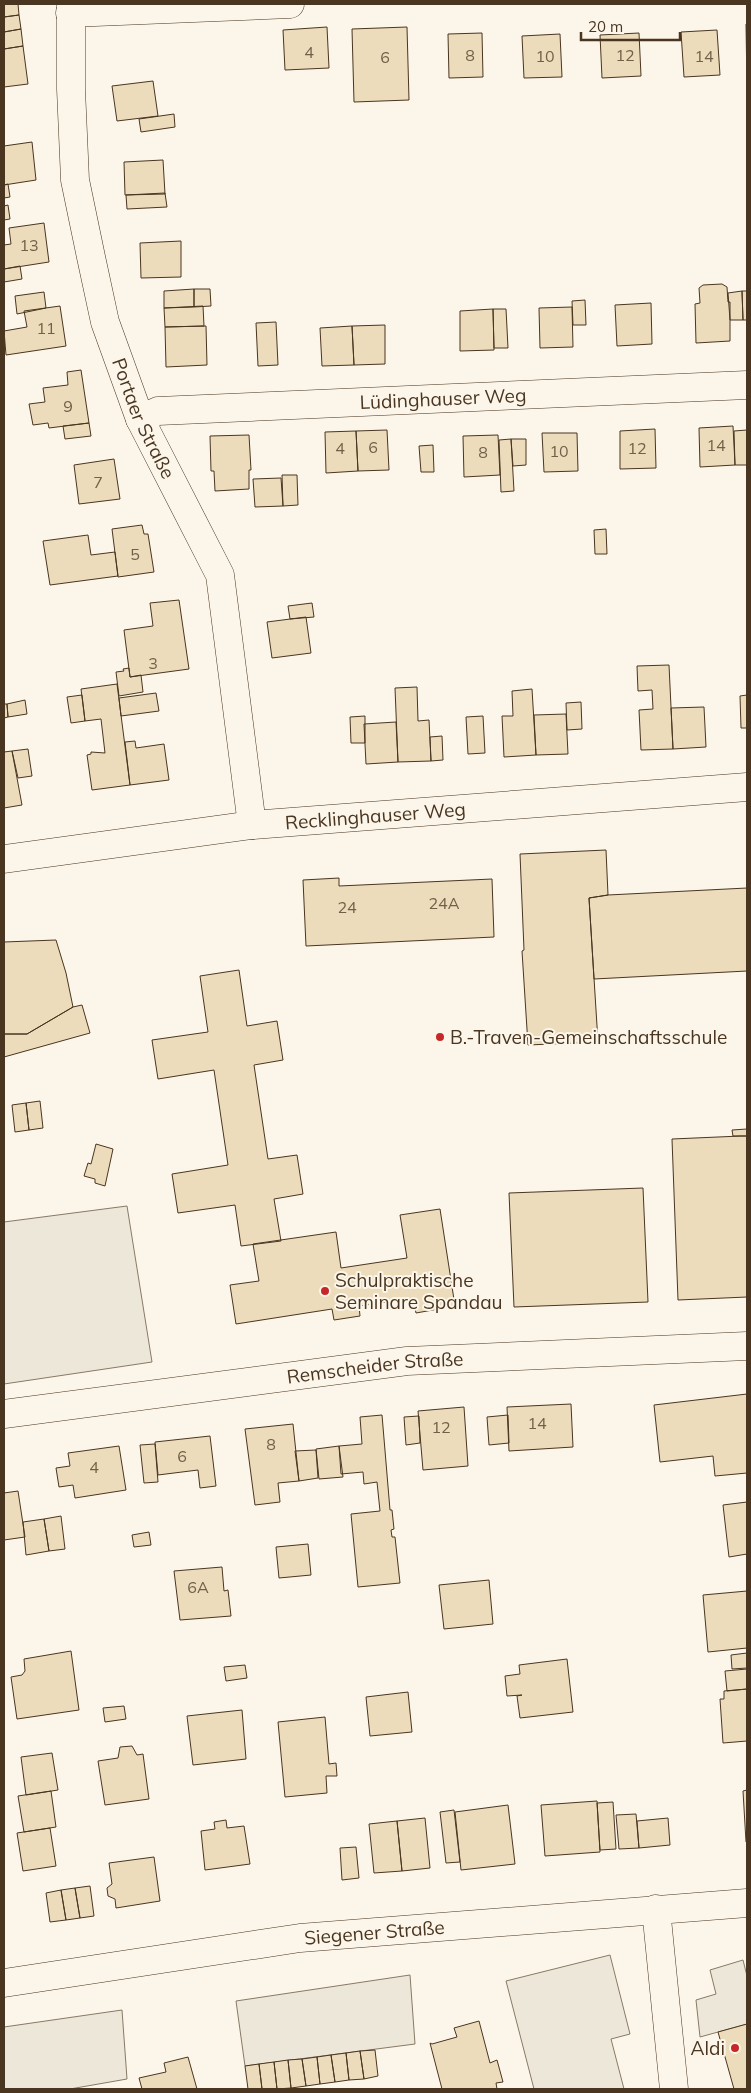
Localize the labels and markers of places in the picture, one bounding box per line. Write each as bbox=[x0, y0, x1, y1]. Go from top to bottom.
place label: B.-Traven-Gemeinschaftsschule bbox=[450, 1025, 727, 1049]
marker: B.-Traven-Gemeinschaftsschule bbox=[434, 1031, 446, 1043]
place label: Schulpraktische Seminare Spandau bbox=[335, 1268, 503, 1314]
marker: Schulpraktische Seminare Spandau bbox=[319, 1285, 331, 1297]
place label: Aldi bbox=[691, 2036, 725, 2060]
marker: Aldi bbox=[729, 2042, 741, 2054]

